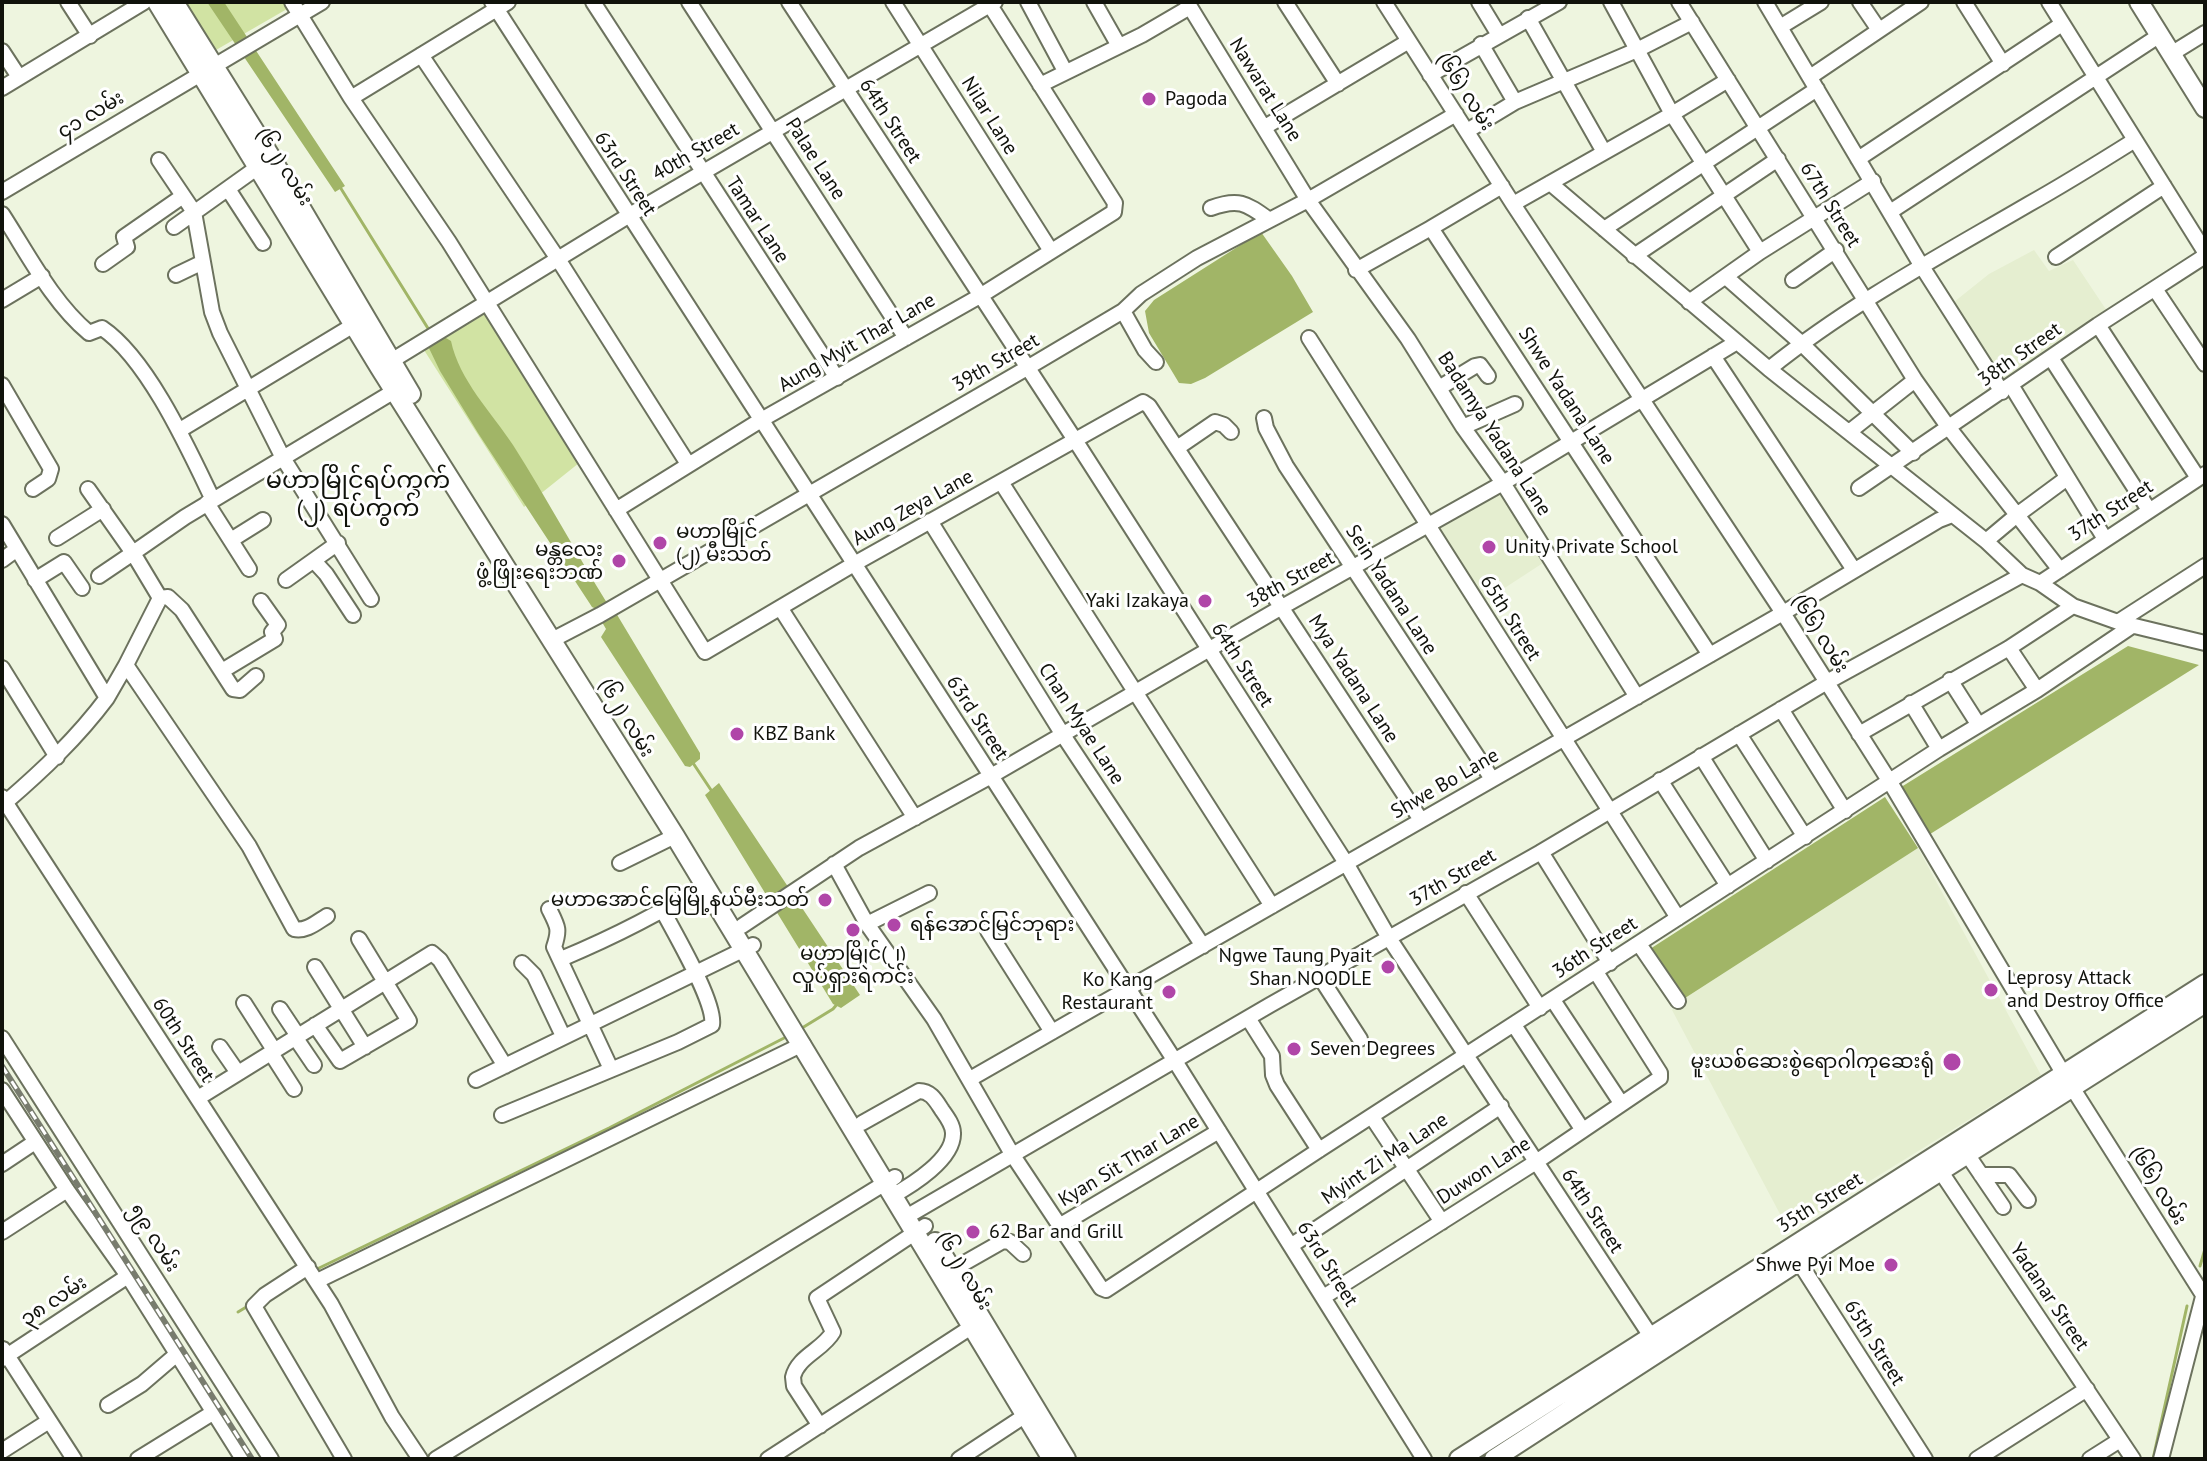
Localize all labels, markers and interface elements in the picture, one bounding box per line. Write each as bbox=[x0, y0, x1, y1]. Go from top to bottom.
street label: Nawarat Lane bbox=[1224, 34, 1306, 146]
street label: (၆၆) လမ်း bbox=[1431, 48, 1499, 136]
street label: Nilar Lane bbox=[956, 72, 1022, 160]
street label: 64th Street bbox=[854, 74, 926, 168]
street label: ၄၁ လမ်း bbox=[53, 86, 129, 144]
place label: Pagoda bbox=[1165, 87, 1228, 111]
marker: Pagoda bbox=[1140, 90, 1158, 108]
street label: Palae Lane bbox=[780, 114, 850, 204]
street label: 40th Street bbox=[648, 118, 744, 186]
street label: (၆၂) လမ်း bbox=[251, 124, 317, 210]
street label: 63rd Street bbox=[589, 127, 661, 221]
street label: 67th Street bbox=[1795, 158, 1865, 252]
street label: Tamar Lane bbox=[720, 172, 794, 268]
street label: Aung Myit Thar Lane bbox=[774, 288, 940, 398]
street label: 38th Street bbox=[1974, 318, 2066, 392]
street label: Shwe Yadana Lane bbox=[1513, 323, 1619, 469]
street label: 39th Street bbox=[948, 329, 1044, 397]
street label: Badamya Yadana Lane bbox=[1432, 348, 1556, 520]
street label: Aung Zeya Lane bbox=[848, 465, 978, 551]
district label: မဟာမြိုင်ရပ်ကွက် (၂) ရပ်ကွက် bbox=[266, 467, 450, 523]
street label: 37th Street bbox=[2064, 475, 2158, 547]
place label: မဟာမြိုင် (၂) မီးသတ် bbox=[676, 520, 771, 567]
street label: Sein Yadana Lane bbox=[1340, 521, 1442, 659]
marker: မဟာမြိုင် (၂) မီးသတ် bbox=[651, 534, 669, 552]
place label: Unity Private School bbox=[1505, 535, 1678, 559]
place label: မန္တလေး ဖွံ့ဖြိုးရေးဘဏ် bbox=[476, 538, 603, 585]
marker: Unity Private School bbox=[1480, 538, 1498, 556]
street label: 38th Street bbox=[1243, 546, 1339, 614]
marker: မန္တလေး ဖွံ့ဖြိုးရေးဘဏ် bbox=[610, 552, 628, 570]
street label: 65th Street bbox=[1474, 571, 1546, 665]
place label: Yaki Izakaya bbox=[1086, 589, 1189, 613]
street label: (၆၆) လမ်း bbox=[1786, 590, 1854, 678]
marker: Yaki Izakaya bbox=[1196, 592, 1214, 610]
street label: Mya Yadana Lane bbox=[1303, 610, 1403, 748]
street label: 64th Street bbox=[1206, 618, 1278, 712]
street label: Chan Myae Lane bbox=[1033, 659, 1129, 789]
street label: 63rd Street bbox=[941, 671, 1013, 765]
street label: (၆၂) လမ်း bbox=[593, 674, 659, 762]
place label: KBZ Bank bbox=[753, 722, 835, 746]
marker: KBZ Bank bbox=[728, 725, 746, 743]
street label: Shwe Bo Lane bbox=[1387, 744, 1503, 824]
street label: 37th Street bbox=[1406, 844, 1500, 912]
place label: မဟာအောင်မြေမြို့နယ်မီးသတ် bbox=[551, 888, 809, 912]
marker: မဟာအောင်မြေမြို့နယ်မီးသတ် bbox=[816, 891, 834, 909]
street label: 36th Street bbox=[1548, 912, 1642, 984]
place label: ရန်အောင်မြင်ဘုရား bbox=[910, 913, 1074, 937]
marker: ရန်အောင်မြင်ဘုရား bbox=[885, 916, 903, 934]
marker: မဟာမြိုင်(၂) လှုပ်ရှားရဲကင်း bbox=[844, 921, 862, 939]
place label: မဟာမြိုင်(၂) လှုပ်ရှားရဲကင်း bbox=[792, 942, 914, 989]
place label: Ngwe Taung Pyait Shan NOODLE bbox=[1219, 944, 1372, 991]
marker: Ngwe Taung Pyait Shan NOODLE bbox=[1379, 958, 1397, 976]
place label: Leprosy Attack and Destroy Office bbox=[2007, 966, 2164, 1013]
place label: Ko Kang Restaurant bbox=[1062, 968, 1153, 1015]
marker: Leprosy Attack and Destroy Office bbox=[1982, 981, 2000, 999]
marker: Ko Kang Restaurant bbox=[1160, 983, 1178, 1001]
street label: 60th Street bbox=[147, 993, 219, 1087]
place label: Seven Degrees bbox=[1310, 1037, 1435, 1061]
marker: Seven Degrees bbox=[1285, 1040, 1303, 1058]
place label: မူးယစ်ဆေးစွဲရောဂါကုဆေးရုံ bbox=[1690, 1050, 1934, 1074]
marker: မူးယစ်ဆေးစွဲရောဂါကုဆေးရုံ bbox=[1941, 1051, 1963, 1073]
street label: Myint Zi Ma Lane bbox=[1317, 1108, 1453, 1210]
street label: Kyan Sit Thar Lane bbox=[1054, 1110, 1204, 1212]
street label: Duwon Lane bbox=[1433, 1132, 1535, 1210]
street label: (၆၆) လမ်း bbox=[2124, 1142, 2192, 1230]
street label: 64th Street bbox=[1556, 1164, 1628, 1258]
street label: 35th Street bbox=[1773, 1167, 1867, 1239]
street label: ၅၉ လမ်း bbox=[124, 1199, 184, 1277]
street label: 63rd Street bbox=[1291, 1217, 1363, 1311]
place label: 62 Bar and Grill bbox=[989, 1220, 1123, 1244]
marker: 62 Bar and Grill bbox=[964, 1223, 982, 1241]
street label: (၆၂) လမ်း bbox=[931, 1227, 997, 1315]
street label: Yadanar Street bbox=[2004, 1239, 2094, 1355]
place label: Shwe Pyi Moe bbox=[1756, 1253, 1875, 1277]
marker: Shwe Pyi Moe bbox=[1882, 1256, 1900, 1274]
street label: ၃၈ လမ်း bbox=[17, 1271, 91, 1331]
street label: 65th Street bbox=[1838, 1296, 1910, 1390]

